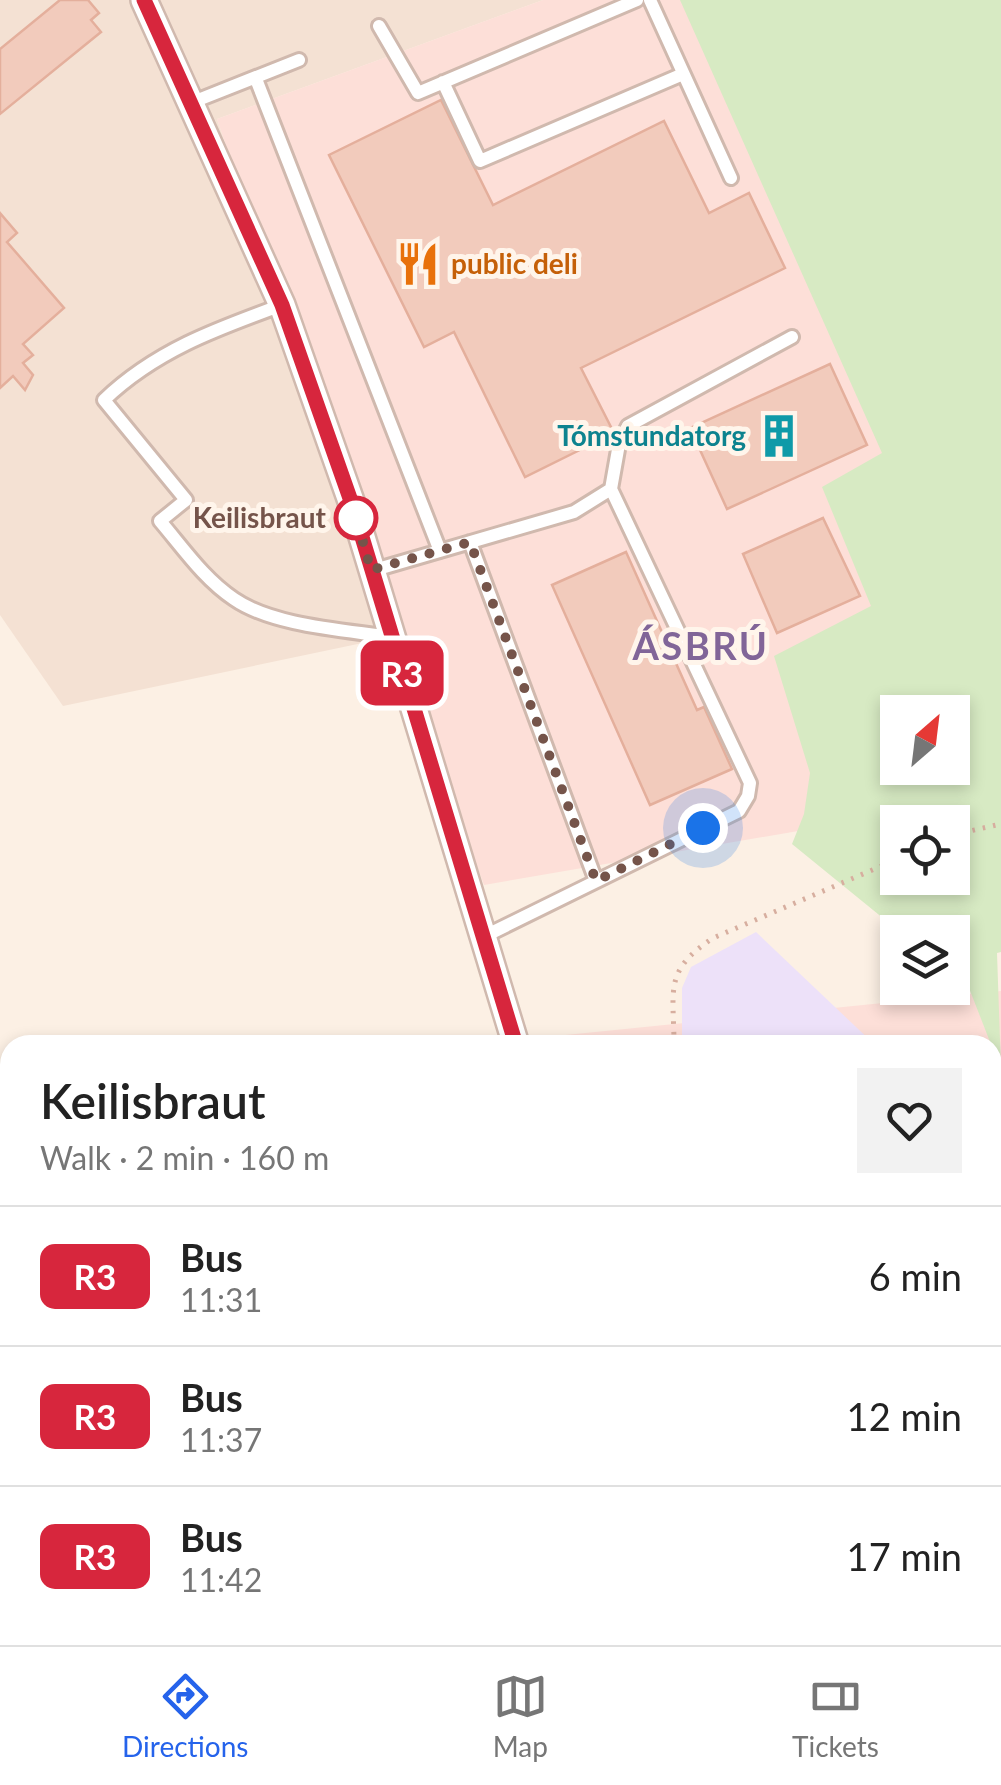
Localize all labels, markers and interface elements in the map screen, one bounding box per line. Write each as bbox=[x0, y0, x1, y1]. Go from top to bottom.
restaurant icon: public deli bbox=[394, 240, 442, 288]
place label: public deli bbox=[451, 246, 578, 280]
building icon: Tómstundatorg bbox=[755, 412, 803, 460]
place label: Tómstundatorg bbox=[557, 418, 746, 452]
marker: Keilisbraut bbox=[335, 497, 377, 539]
place label: Keilisbraut bbox=[193, 500, 327, 534]
district label: ÁSBRÚ bbox=[631, 622, 770, 668]
line badge: R3 bbox=[357, 640, 447, 706]
text: R3 bbox=[381, 652, 423, 694]
north arrow bbox=[880, 695, 970, 785]
map controls bbox=[880, 695, 970, 1005]
your location bbox=[678, 803, 728, 853]
button: locate bbox=[880, 805, 970, 895]
button: layers bbox=[880, 915, 970, 1005]
button: heart bbox=[857, 1068, 962, 1173]
text: Keilisbraut bbox=[40, 1072, 265, 1129]
text: Walk · 2 min · 160 m bbox=[40, 1138, 329, 1177]
text: Bus bbox=[180, 1234, 243, 1280]
text: 6 min bbox=[869, 1253, 962, 1299]
text: R3 bbox=[74, 1255, 116, 1297]
text: 11:31 bbox=[180, 1280, 262, 1319]
text: Bus bbox=[180, 1374, 243, 1420]
text: 12 min bbox=[847, 1393, 962, 1439]
text: R3 bbox=[74, 1395, 116, 1437]
text: 11:37 bbox=[180, 1420, 262, 1459]
text: Bus bbox=[180, 1514, 243, 1560]
text: 17 min bbox=[847, 1533, 962, 1579]
text: R3 bbox=[74, 1535, 116, 1577]
text: 11:42 bbox=[180, 1560, 262, 1599]
tab: Directions bbox=[122, 1669, 248, 1763]
tab: Map bbox=[493, 1669, 548, 1763]
tab: Tickets bbox=[792, 1669, 879, 1763]

